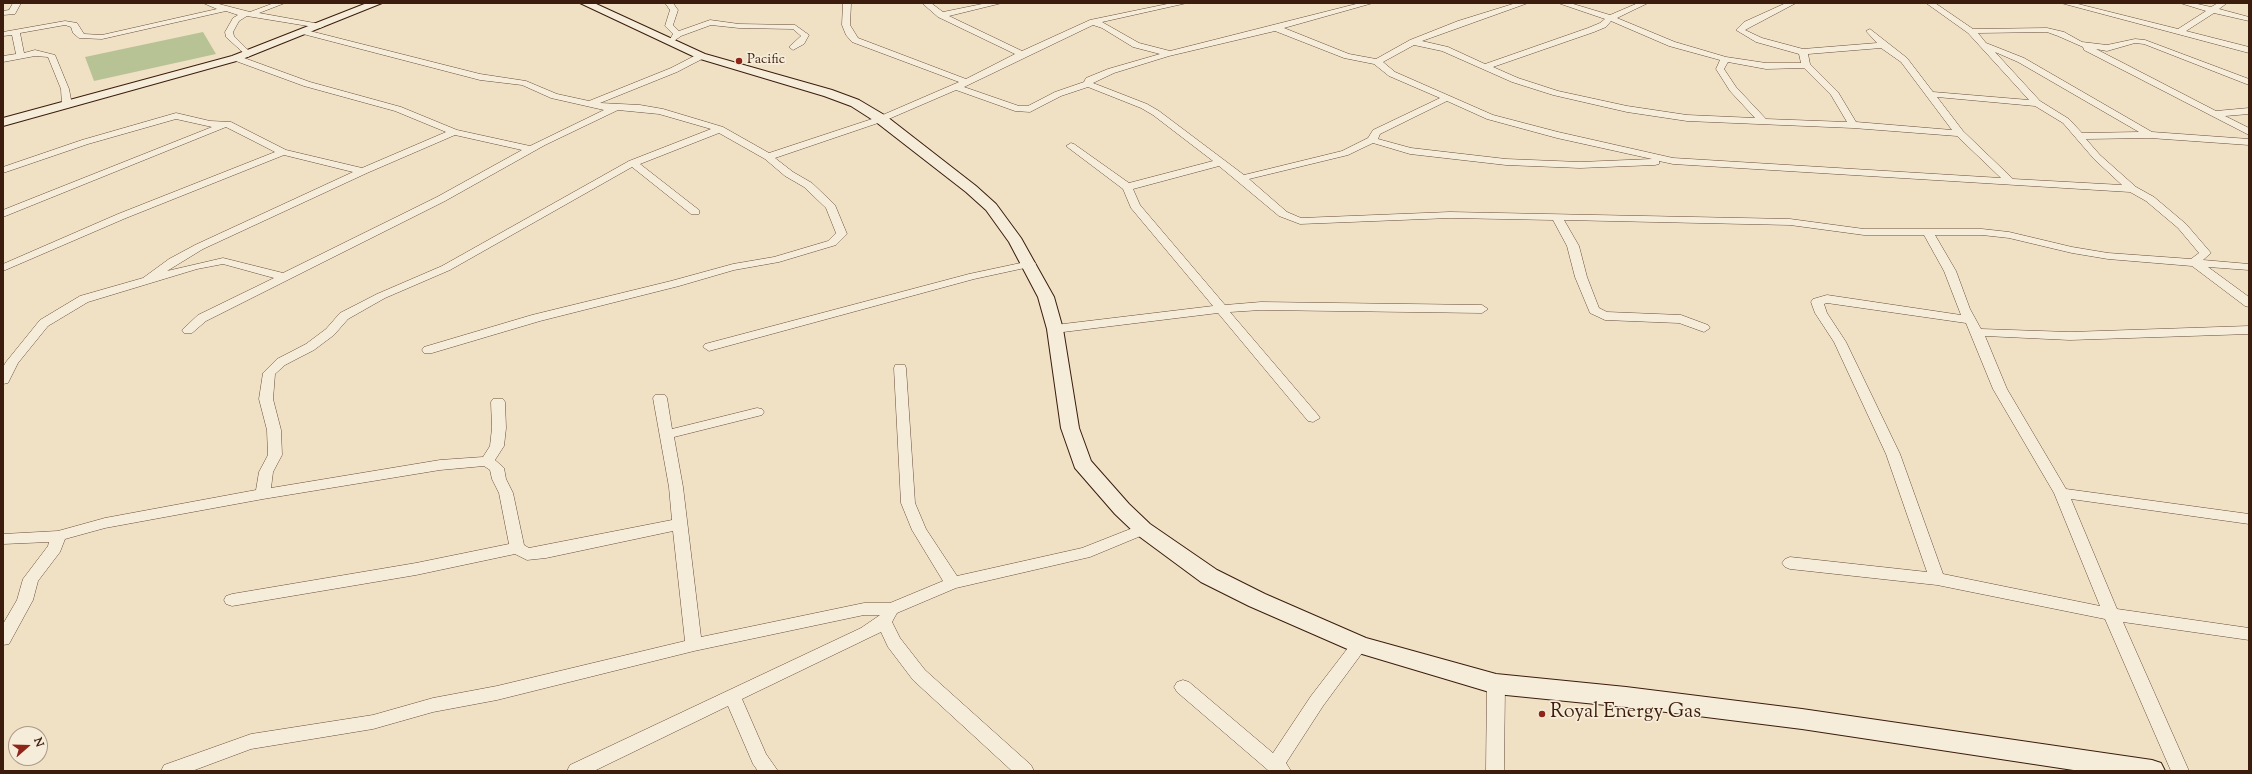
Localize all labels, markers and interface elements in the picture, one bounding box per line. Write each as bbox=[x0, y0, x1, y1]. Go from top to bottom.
place label: Pacific bbox=[747, 53, 785, 69]
marker: Pacific bbox=[734, 56, 744, 66]
place label: Royal Energy Gas bbox=[1550, 702, 1701, 726]
marker: Royal Energy Gas bbox=[1537, 709, 1547, 719]
north arrow bbox=[8, 726, 48, 766]
text: N bbox=[29, 735, 47, 749]

